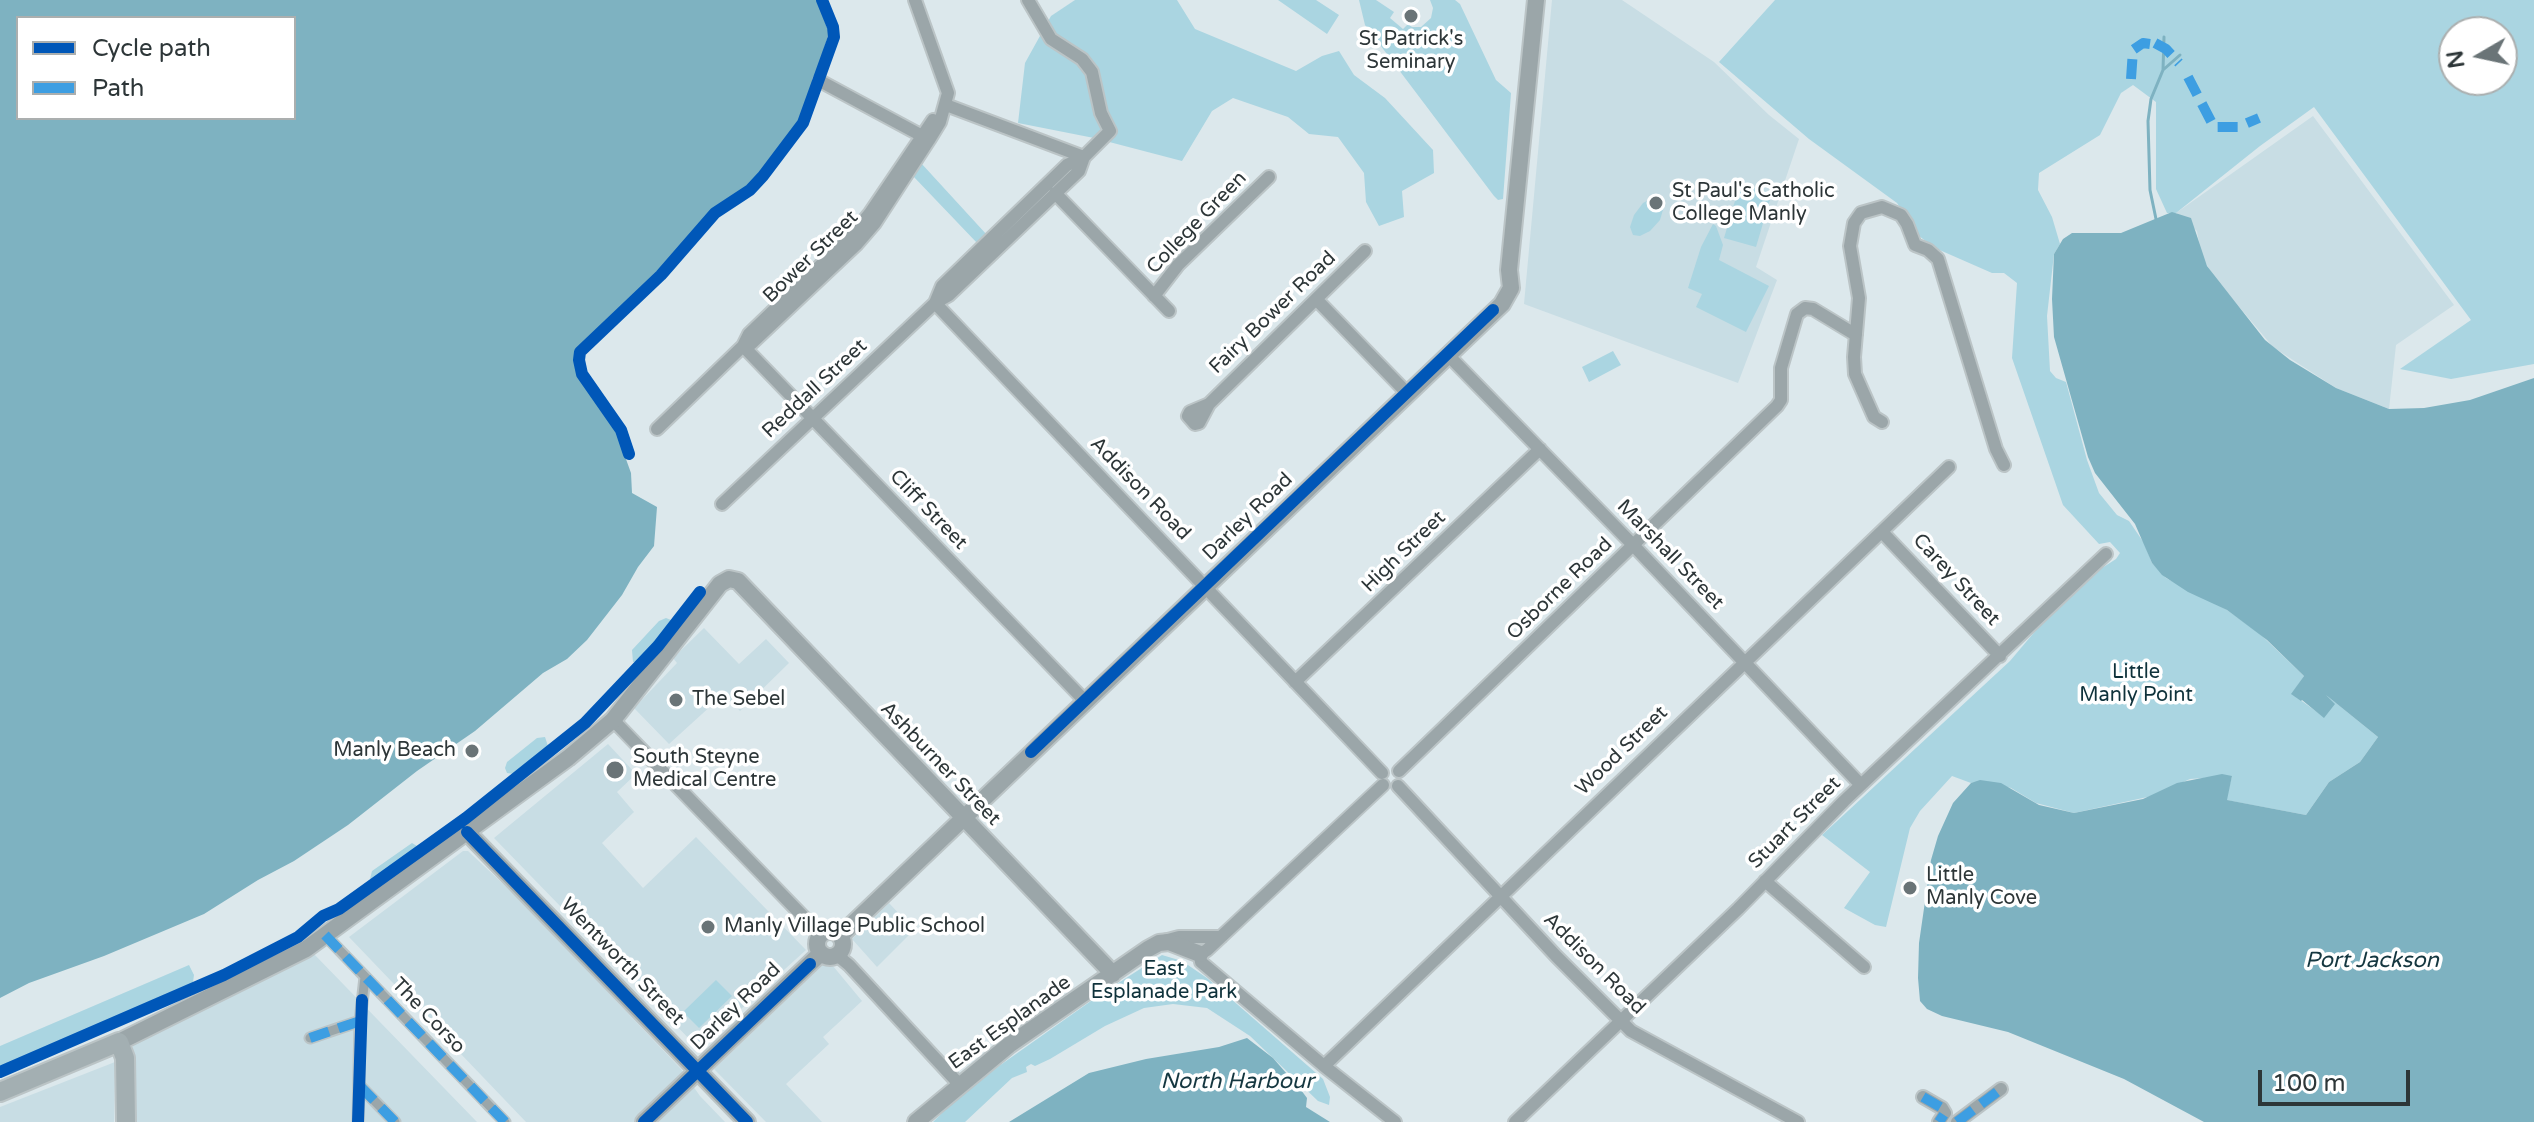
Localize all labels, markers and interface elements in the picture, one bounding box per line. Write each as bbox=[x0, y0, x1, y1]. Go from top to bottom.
marker: St Patrick's Seminary bbox=[1402, 7, 1420, 25]
legend bbox=[16, 16, 296, 120]
north arrow bbox=[2438, 16, 2518, 96]
place label: St Patrick's Seminary bbox=[1359, 28, 1463, 75]
text: Cycle path bbox=[92, 34, 211, 63]
text: N bbox=[2442, 49, 2470, 70]
text: Path bbox=[92, 74, 145, 103]
street label: College Green bbox=[1142, 167, 1252, 279]
place label: St Paul's Catholic College Manly bbox=[1672, 180, 1835, 227]
marker: St Paul's Catholic College Manly bbox=[1647, 194, 1665, 212]
street label: Bower Street bbox=[758, 206, 864, 308]
street label: Fairy Bower Road bbox=[1205, 247, 1341, 379]
street label: Reddall Street bbox=[758, 334, 872, 444]
street label: Addison Road bbox=[1085, 432, 1195, 546]
street label: Cliff Street bbox=[884, 465, 972, 555]
street label: Darley Road bbox=[1198, 468, 1298, 566]
street label: Marshall Street bbox=[1612, 495, 1728, 615]
street label: High Street bbox=[1357, 506, 1451, 598]
street label: Carey Street bbox=[1907, 529, 2005, 631]
street label: Osborne Road bbox=[1502, 533, 1618, 645]
park label: Little Manly Point bbox=[2079, 661, 2193, 708]
place label: The Sebel bbox=[692, 688, 785, 712]
marker: The Sebel bbox=[667, 691, 685, 709]
street label: Ashburner Street bbox=[875, 697, 1005, 831]
street label: Wood Street bbox=[1571, 701, 1673, 801]
place label: Manly Beach bbox=[333, 739, 456, 763]
marker: Manly Beach bbox=[463, 742, 481, 760]
place label: South Steyne Medical Centre bbox=[633, 746, 776, 793]
marker: South Steyne Medical Centre bbox=[604, 759, 626, 781]
street label: Stuart Street bbox=[1744, 772, 1846, 874]
place label: Little Manly Cove bbox=[1926, 864, 2037, 911]
marker: Little Manly Cove bbox=[1901, 879, 1919, 897]
street label: Wentworth Street bbox=[555, 893, 689, 1031]
street label: Addison Road bbox=[1538, 908, 1650, 1020]
place label: Manly Village Public School bbox=[724, 915, 985, 939]
marker: Manly Village Public School bbox=[699, 918, 717, 936]
water label: Port Jackson bbox=[2305, 948, 2439, 974]
street label: Darley Road bbox=[686, 958, 786, 1056]
park label: East Esplanade Park bbox=[1091, 958, 1237, 1005]
street label: East Esplanade bbox=[944, 971, 1076, 1075]
street label: The Corso bbox=[386, 973, 470, 1059]
scale bar bbox=[2262, 1054, 2414, 1104]
water label: North Harbour bbox=[1160, 1069, 1314, 1095]
text: 100 m bbox=[2272, 1069, 2346, 1098]

